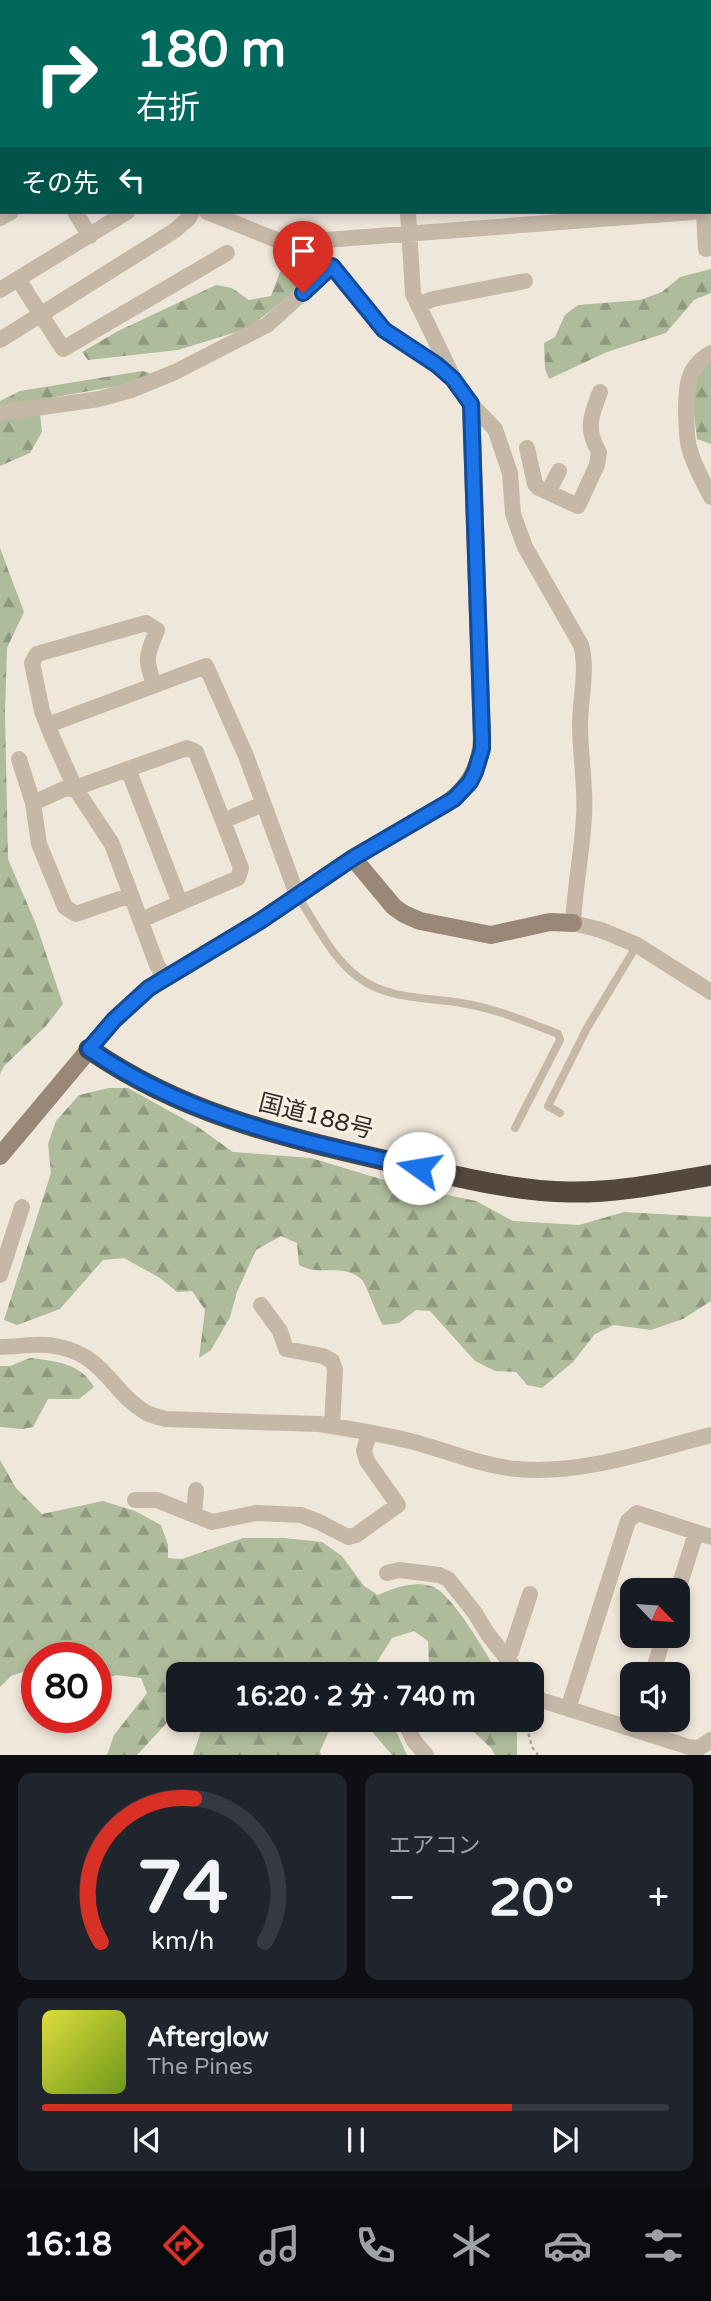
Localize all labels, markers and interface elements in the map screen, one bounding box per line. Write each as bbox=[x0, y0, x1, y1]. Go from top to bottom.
text: 180 m bbox=[136, 21, 286, 80]
icon: right bbox=[21, 28, 112, 119]
text: 右折 bbox=[136, 89, 200, 127]
icon: left bbox=[113, 161, 151, 199]
text: その先 bbox=[21, 168, 99, 199]
pin bbox=[273, 221, 333, 293]
icon: arrive bbox=[284, 232, 322, 270]
street label: 国道188号 bbox=[256, 1088, 376, 1145]
position arrow bbox=[382, 1131, 456, 1205]
north arrow bbox=[620, 1578, 690, 1648]
map controls bbox=[620, 1578, 690, 1732]
speed limit sign: 80 bbox=[21, 1642, 112, 1733]
button: sound bbox=[620, 1662, 690, 1732]
text: 16:20 · 2 分 · 740 m bbox=[234, 1681, 476, 1712]
text: エアコン bbox=[389, 1832, 481, 1860]
text: 74 bbox=[137, 1846, 228, 1934]
text: 20° bbox=[489, 1867, 574, 1930]
text: − bbox=[389, 1875, 416, 1921]
text: + bbox=[648, 1875, 669, 1921]
text: km/h bbox=[151, 1926, 214, 1956]
text: Afterglow bbox=[147, 2022, 269, 2053]
text: The Pines bbox=[147, 2053, 253, 2081]
icon: previous bbox=[128, 2121, 166, 2159]
icon: pause bbox=[337, 2121, 375, 2159]
icon: next bbox=[546, 2121, 584, 2159]
icon: directions bbox=[159, 2221, 208, 2270]
icon: music bbox=[255, 2221, 304, 2270]
icon: phone bbox=[351, 2221, 400, 2270]
icon: climate bbox=[447, 2221, 496, 2270]
icon: car bbox=[543, 2221, 592, 2270]
icon: filters bbox=[639, 2221, 688, 2270]
text: 16:18 bbox=[23, 2226, 112, 2264]

